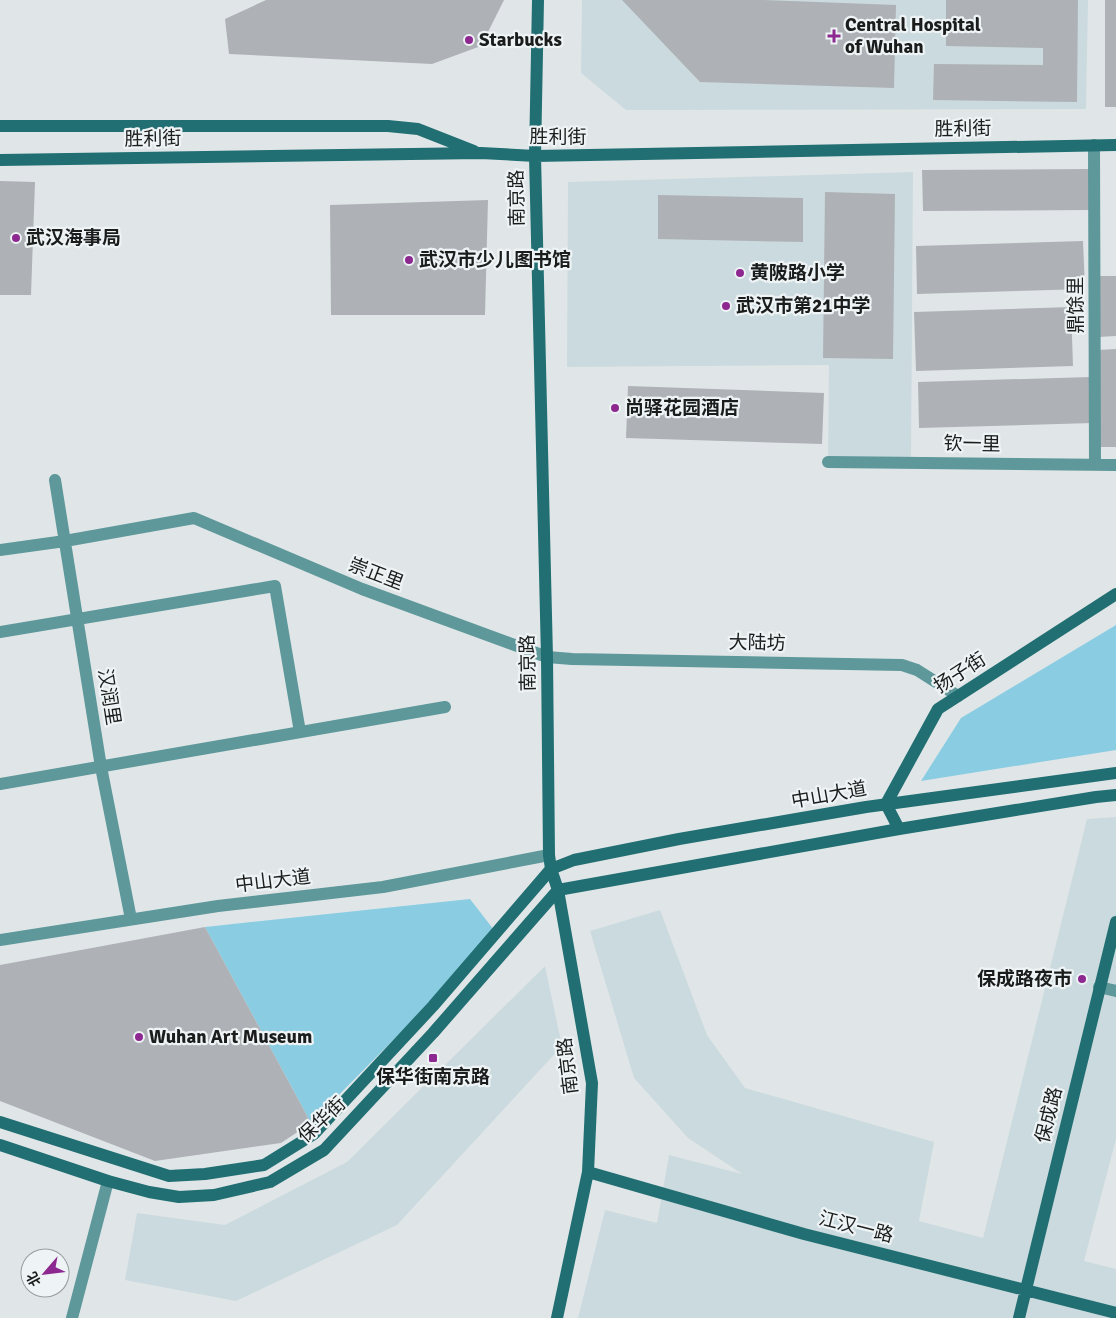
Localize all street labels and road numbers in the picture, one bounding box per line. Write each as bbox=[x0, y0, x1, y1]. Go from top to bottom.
street label: 胜利街 bbox=[934, 117, 992, 141]
street label: 胜利街 bbox=[529, 125, 587, 149]
street label: 胜利街 bbox=[124, 127, 182, 151]
street label: 南京路 bbox=[505, 169, 529, 227]
street label: 鼎馀里 bbox=[1064, 276, 1088, 334]
street label: 钦一里 bbox=[943, 432, 1001, 456]
street label: 崇正里 bbox=[345, 553, 407, 595]
street label: 大陆坊 bbox=[728, 631, 786, 655]
street label: 南京路 bbox=[516, 634, 540, 692]
street label: 扬子街 bbox=[930, 647, 990, 699]
street label: 汉润里 bbox=[93, 667, 125, 727]
street label: 中山大道 bbox=[789, 777, 869, 813]
street label: 中山大道 bbox=[234, 864, 312, 898]
street label: 南京路 bbox=[553, 1036, 583, 1096]
street label: 保成路 bbox=[1030, 1084, 1068, 1146]
street label: 保华街 bbox=[293, 1092, 351, 1148]
street label: 江汉一路 bbox=[816, 1206, 896, 1248]

